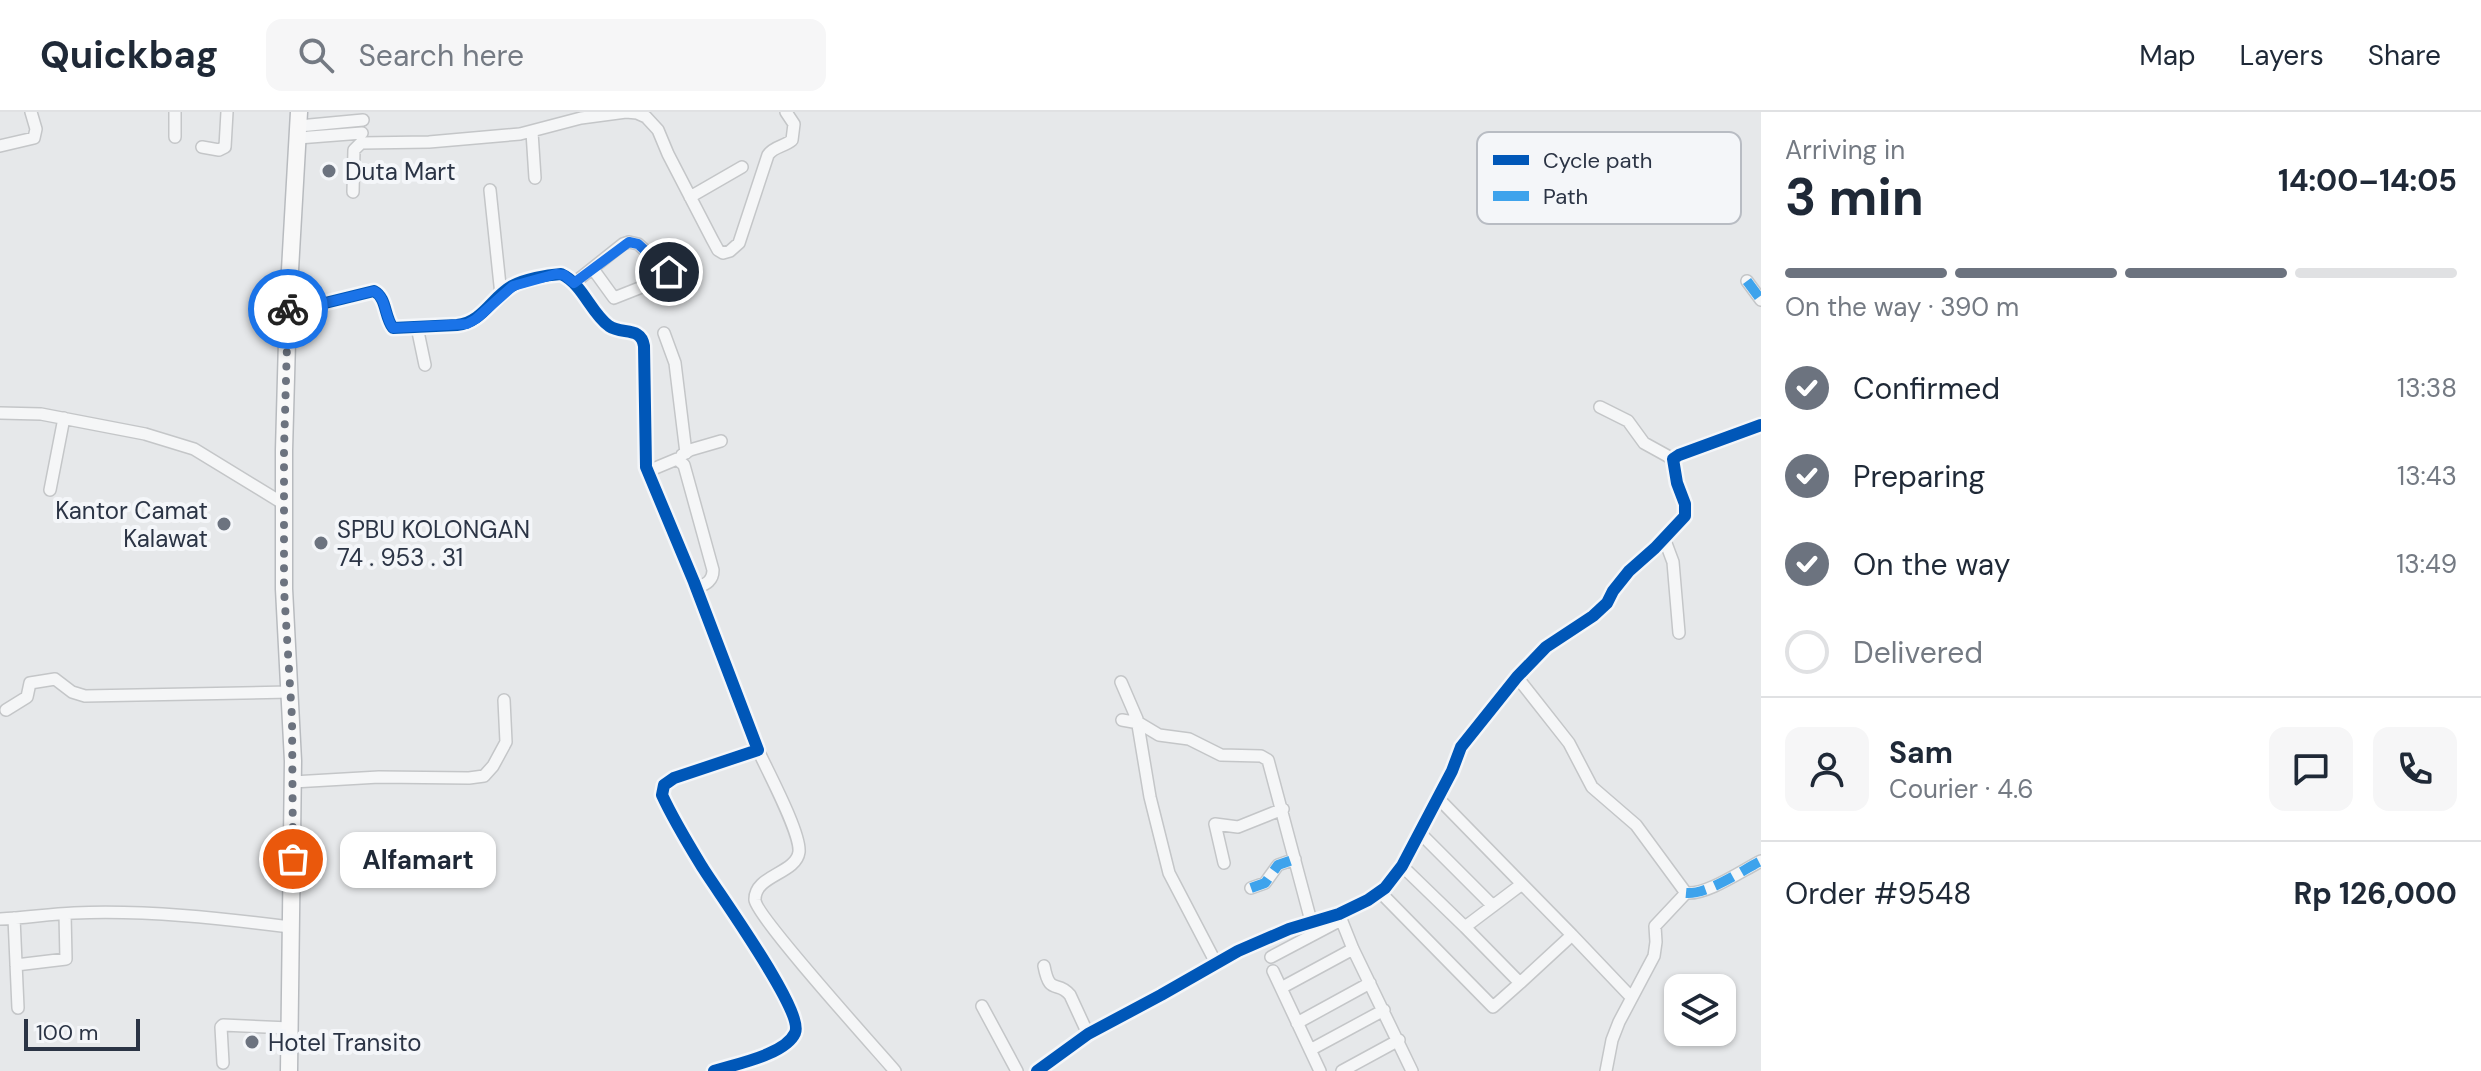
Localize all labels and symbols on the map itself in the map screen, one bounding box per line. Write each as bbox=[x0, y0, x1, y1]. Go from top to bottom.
legend bbox=[1477, 132, 1741, 224]
text: Cycle path bbox=[1543, 146, 1653, 175]
place label: Duta Mart bbox=[345, 156, 456, 187]
marker: Duta Mart bbox=[320, 162, 338, 180]
text: Path bbox=[1543, 182, 1588, 211]
pin bbox=[635, 238, 703, 306]
courier bbox=[248, 269, 328, 349]
place label: Kantor Camat Kalawat bbox=[55, 495, 208, 554]
place label: SPBU KOLONGAN 74 . 953 . 31 bbox=[337, 514, 530, 573]
marker: Kantor Camat Kalawat bbox=[215, 515, 233, 533]
marker: SPBU KOLONGAN 74 . 953 . 31 bbox=[312, 534, 330, 552]
pin bbox=[259, 825, 327, 893]
callout: Alfamart bbox=[341, 831, 497, 887]
scale bar bbox=[24, 1015, 140, 1051]
place label: Hotel Transito bbox=[268, 1027, 421, 1058]
marker: Hotel Transito bbox=[243, 1033, 261, 1051]

